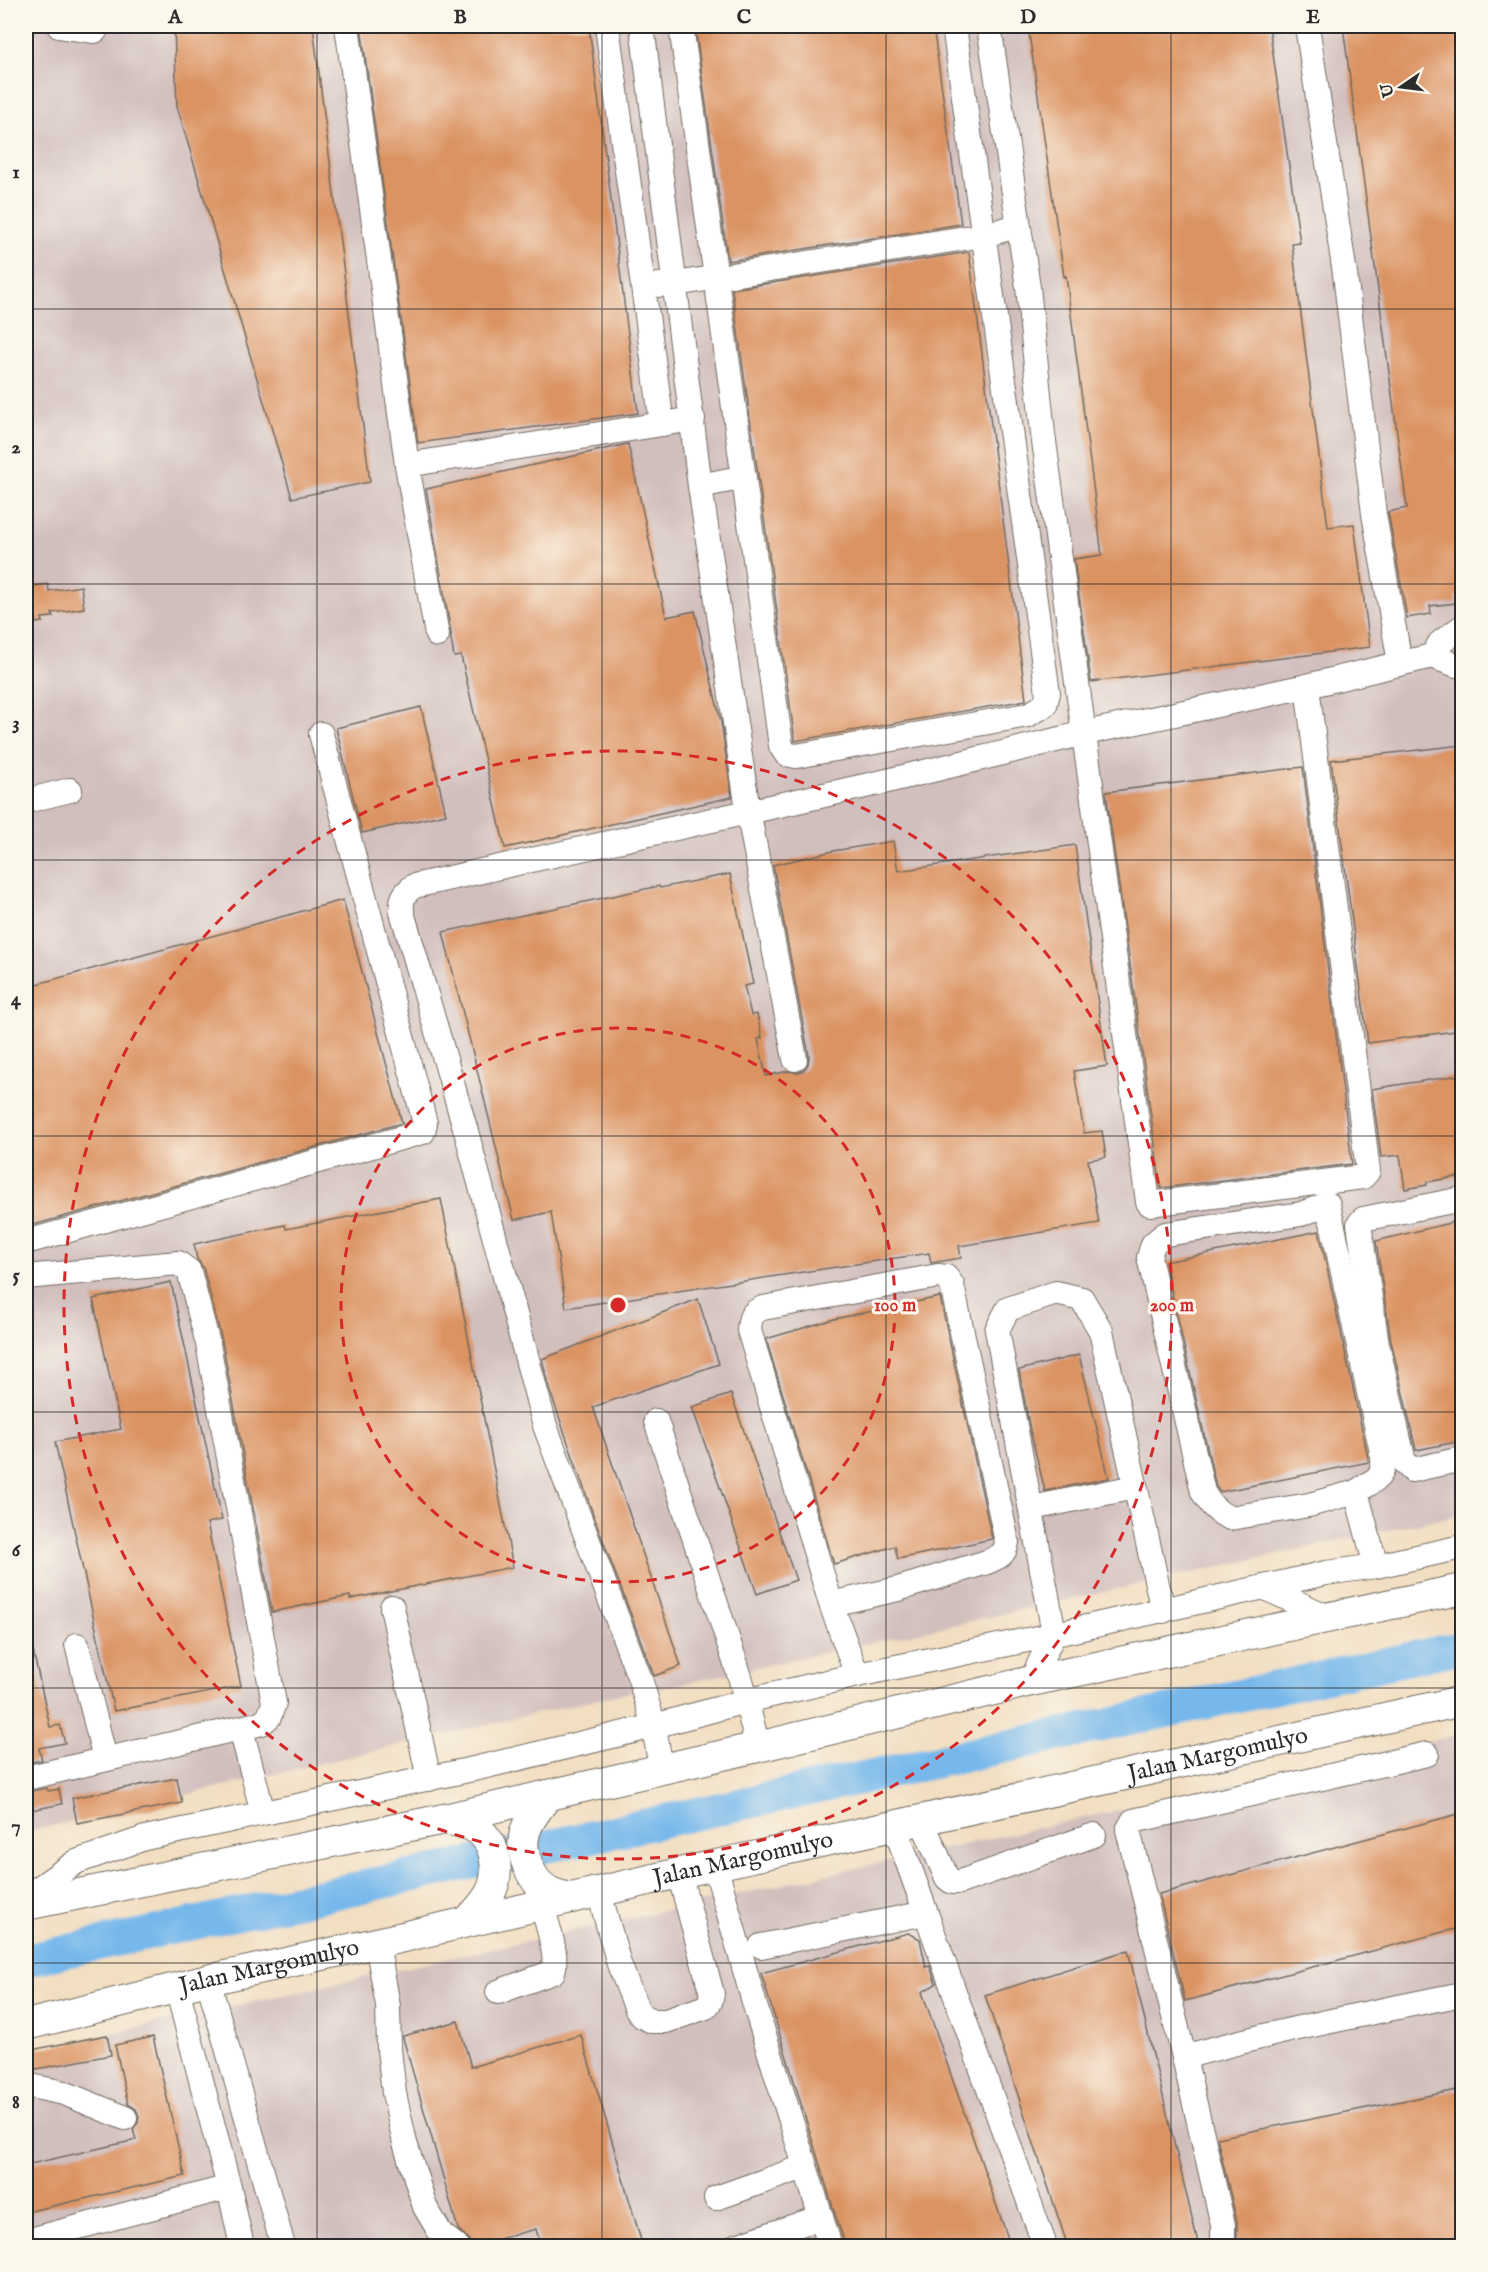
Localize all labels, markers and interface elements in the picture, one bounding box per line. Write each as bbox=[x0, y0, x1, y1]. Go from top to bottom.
text: A bbox=[167, 5, 183, 30]
text: B bbox=[453, 5, 467, 30]
text: C bbox=[737, 5, 751, 30]
text: D bbox=[1020, 5, 1036, 30]
text: E bbox=[1306, 5, 1320, 30]
north arrow bbox=[1371, 57, 1431, 117]
text: U bbox=[1377, 81, 1400, 100]
text: 1 bbox=[12, 160, 20, 185]
text: 2 bbox=[11, 435, 21, 460]
text: 3 bbox=[12, 711, 20, 736]
text: 4 bbox=[11, 987, 22, 1012]
text: 5 bbox=[12, 1263, 20, 1288]
centre of rings bbox=[608, 1295, 628, 1315]
text: 100 m bbox=[874, 1295, 916, 1318]
text: 200 m bbox=[1150, 1295, 1194, 1318]
text: 6 bbox=[12, 1538, 22, 1563]
street label: Jalan Margomulyo bbox=[1122, 1720, 1311, 1790]
text: 7 bbox=[11, 1814, 21, 1839]
street label: Jalan Margomulyo bbox=[647, 1824, 836, 1895]
street label: Jalan Margomulyo bbox=[173, 1932, 362, 2003]
text: 8 bbox=[12, 2090, 20, 2115]

